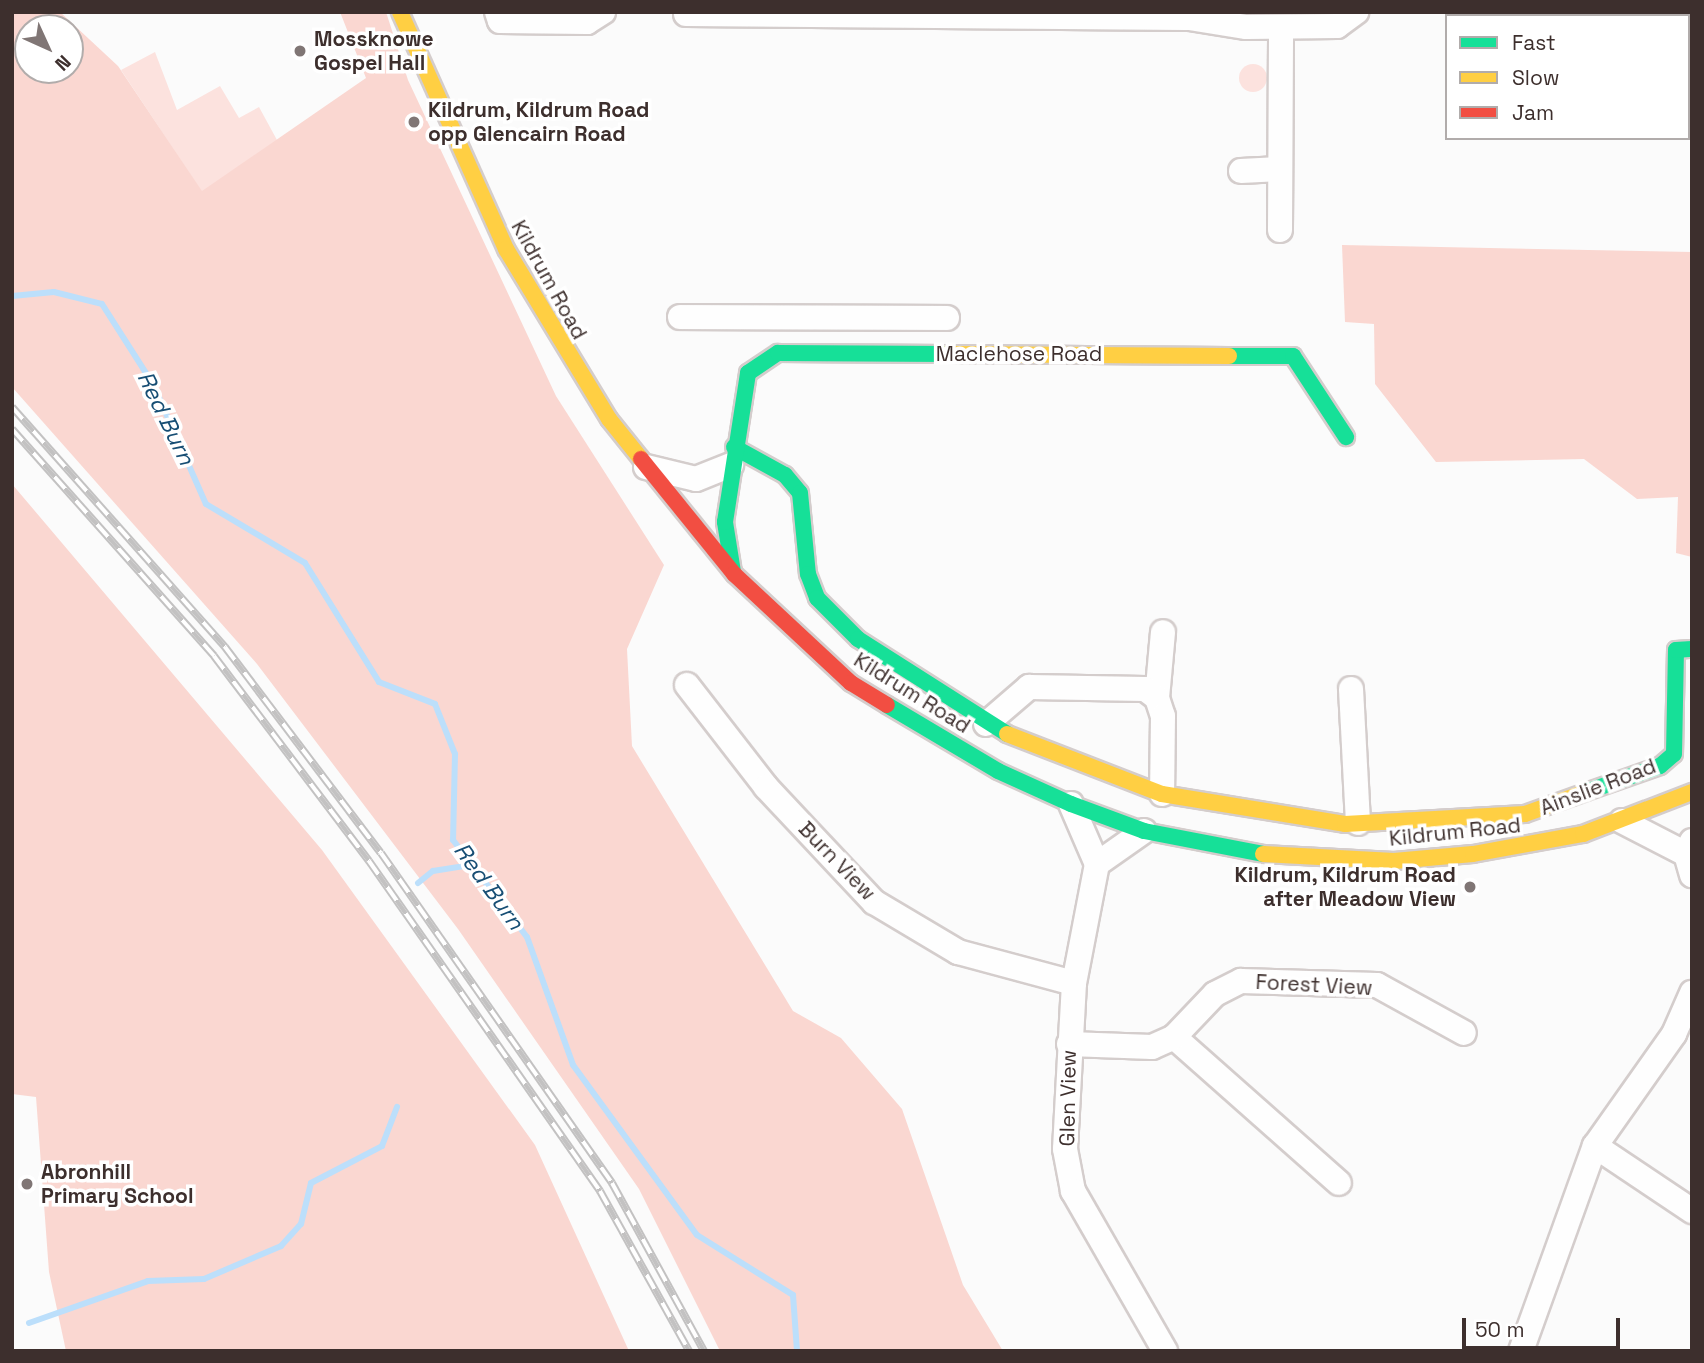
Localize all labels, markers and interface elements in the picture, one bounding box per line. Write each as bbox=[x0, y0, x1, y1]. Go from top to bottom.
north arrow bbox=[14, 14, 84, 84]
legend bbox=[1445, 14, 1690, 140]
place label: Mossknowe Gospel Hall bbox=[314, 26, 434, 76]
text: Fast bbox=[1512, 29, 1556, 56]
marker: Mossknowe Gospel Hall bbox=[292, 43, 308, 59]
text: N bbox=[49, 49, 76, 76]
text: Slow bbox=[1512, 64, 1560, 91]
place label: Kildrum, Kildrum Road opp Glencairn Road bbox=[428, 97, 650, 147]
text: Jam bbox=[1512, 99, 1554, 126]
marker: Kildrum, Kildrum Road opp Glencairn Road bbox=[406, 114, 422, 130]
street label: Kildrum Road bbox=[506, 216, 592, 344]
street label: Maclehose Road bbox=[936, 341, 1102, 367]
water label: Red Burn bbox=[131, 367, 201, 469]
street label: Kildrum Road bbox=[849, 647, 975, 739]
street label: Ainslie Road bbox=[1537, 753, 1659, 821]
street label: Kildrum Road bbox=[1388, 813, 1522, 851]
street label: Burn View bbox=[793, 816, 881, 906]
water label: Red Burn bbox=[448, 837, 530, 935]
place label: Kildrum, Kildrum Road after Meadow View bbox=[1234, 862, 1456, 912]
marker: Kildrum, Kildrum Road after Meadow View bbox=[1462, 879, 1478, 895]
street label: Forest View bbox=[1255, 969, 1373, 1001]
street label: Glen View bbox=[1055, 1049, 1081, 1147]
place label: Abronhill Primary School bbox=[41, 1159, 194, 1209]
marker: Abronhill Primary School bbox=[19, 1176, 35, 1192]
scale bar bbox=[1466, 1304, 1624, 1348]
text: 50 m bbox=[1475, 1316, 1525, 1343]

